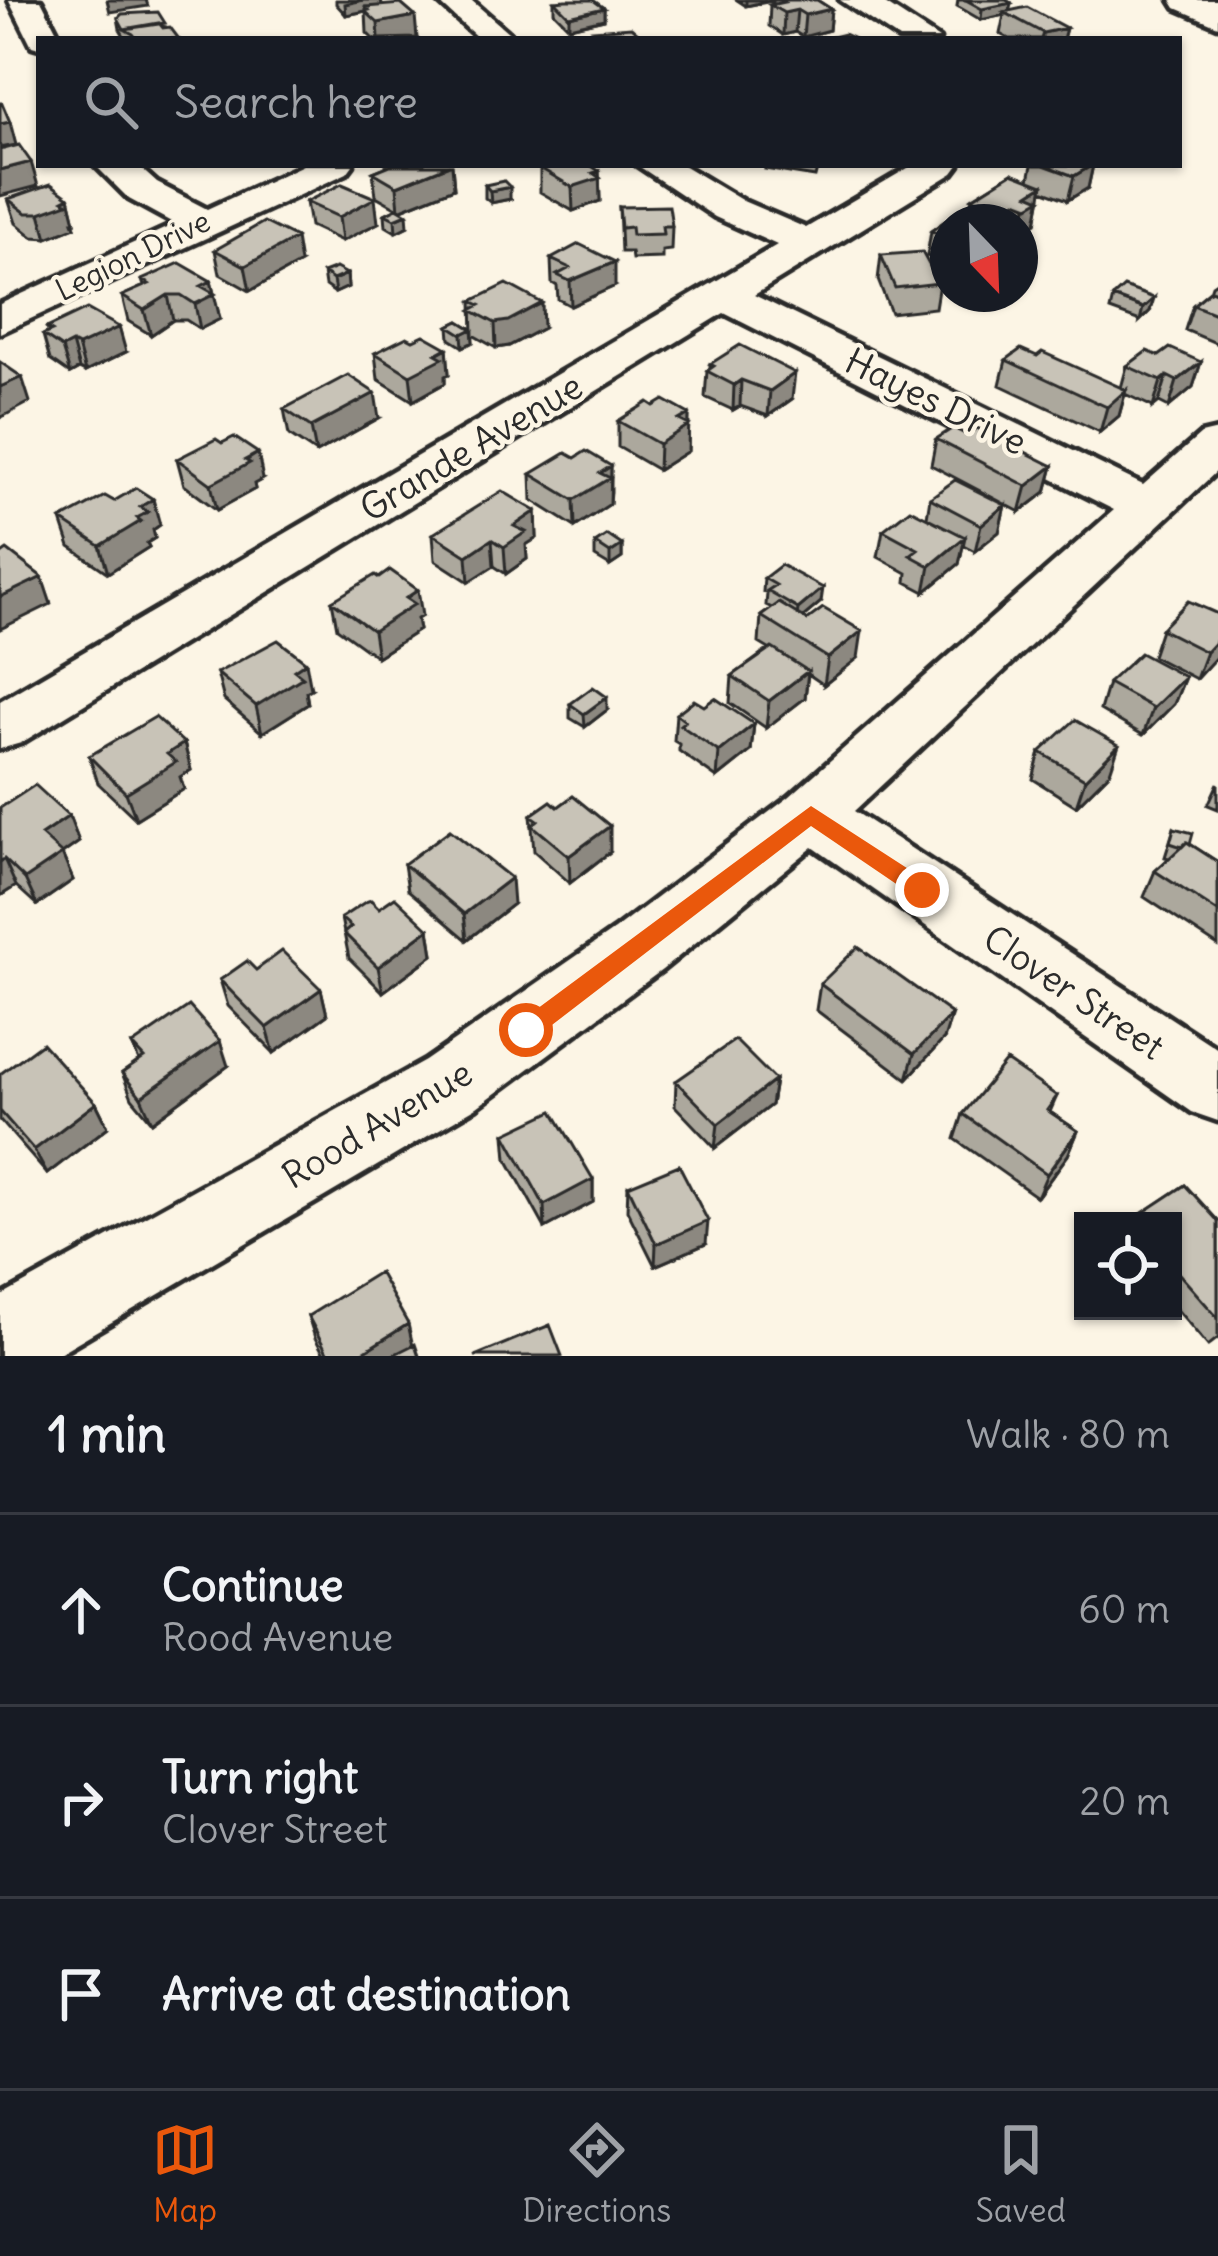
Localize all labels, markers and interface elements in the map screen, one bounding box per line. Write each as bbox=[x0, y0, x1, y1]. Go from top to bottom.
search box bbox=[36, 36, 1182, 168]
icon: search bbox=[78, 69, 144, 135]
text: Search here bbox=[174, 74, 418, 130]
street label: Legion Drive bbox=[49, 201, 216, 309]
north arrow bbox=[930, 204, 1038, 312]
street label: Hayes Drive bbox=[838, 338, 1034, 465]
street label: Grande Avenue bbox=[352, 363, 591, 531]
route end bbox=[895, 863, 949, 917]
street label: Clover Street bbox=[975, 916, 1173, 1069]
route start bbox=[499, 1003, 553, 1057]
street label: Rood Avenue bbox=[274, 1050, 480, 1199]
map controls bbox=[1074, 1212, 1182, 1320]
button: locate bbox=[1074, 1212, 1182, 1320]
text: 1 min bbox=[48, 1402, 166, 1466]
text: Walk · 80 m bbox=[966, 1410, 1170, 1459]
text: Continue bbox=[162, 1557, 344, 1613]
icon: ahead bbox=[48, 1577, 114, 1643]
text: 60 m bbox=[1078, 1585, 1170, 1634]
text: Rood Avenue bbox=[162, 1613, 393, 1662]
text: Turn right bbox=[162, 1749, 358, 1805]
icon: right bbox=[48, 1769, 114, 1835]
text: 20 m bbox=[1079, 1777, 1170, 1826]
text: Clover Street bbox=[162, 1805, 388, 1854]
icon: arrive bbox=[48, 1961, 114, 2027]
text: Arrive at destination bbox=[162, 1966, 571, 2022]
tab: Map bbox=[152, 2117, 218, 2231]
tab: Directions bbox=[522, 2117, 671, 2231]
tab: Saved bbox=[976, 2117, 1066, 2231]

